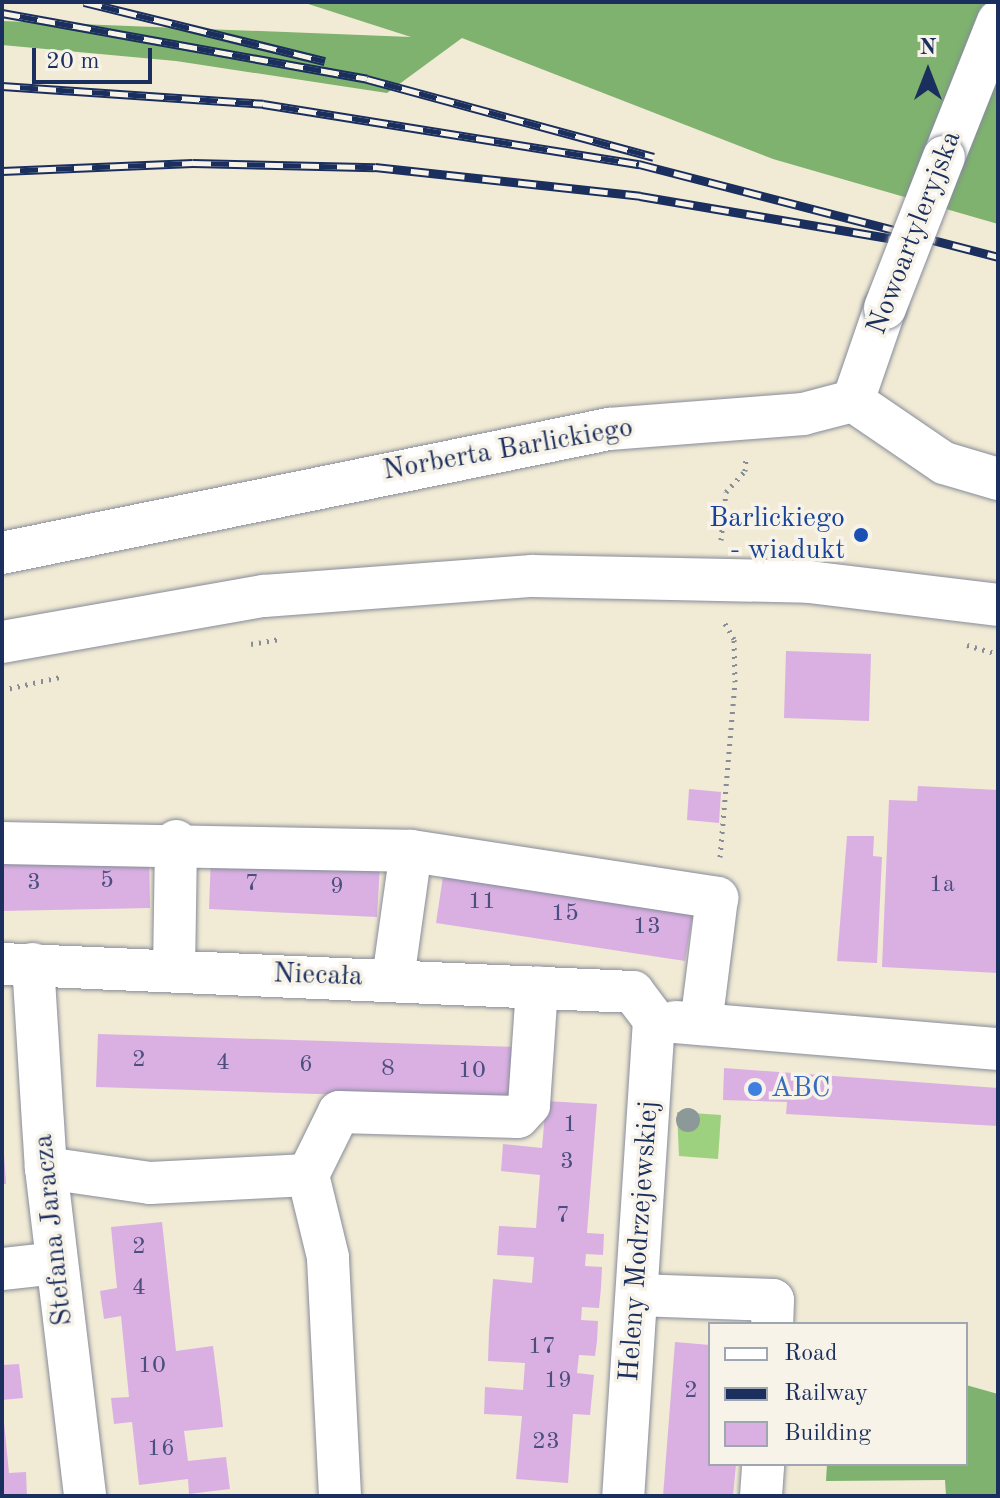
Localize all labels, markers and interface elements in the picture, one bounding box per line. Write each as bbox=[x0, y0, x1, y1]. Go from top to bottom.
scale bar bbox=[36, 32, 156, 82]
north arrow bbox=[888, 32, 968, 112]
text: N bbox=[920, 37, 936, 59]
text: 20 m bbox=[46, 50, 100, 74]
street label: Nowoartyleryjska bbox=[861, 126, 969, 340]
street label: Norberta Barlickiego bbox=[380, 411, 636, 489]
place label: Barlickiego - wiadukt bbox=[709, 502, 845, 568]
marker: Barlickiego - wiadukt bbox=[852, 526, 870, 544]
house number: 5 bbox=[100, 868, 114, 896]
house number: 3 bbox=[27, 870, 41, 898]
house number: 7 bbox=[245, 871, 259, 899]
house number: 1a bbox=[929, 872, 955, 900]
house number: 9 bbox=[330, 874, 344, 902]
house number: 11 bbox=[468, 889, 496, 917]
house number: 15 bbox=[551, 901, 579, 929]
house number: 13 bbox=[633, 914, 661, 942]
street label: Niecała bbox=[273, 958, 363, 994]
house number: 2 bbox=[132, 1047, 146, 1075]
house number: 4 bbox=[216, 1050, 230, 1078]
house number: 6 bbox=[299, 1052, 313, 1080]
house number: 8 bbox=[381, 1056, 395, 1084]
house number: 10 bbox=[458, 1058, 486, 1086]
place label: ABC bbox=[771, 1072, 830, 1106]
marker: ABC bbox=[746, 1080, 764, 1098]
street label: Heleny Modrzejewskiej bbox=[613, 1099, 667, 1383]
house number: 1 bbox=[563, 1112, 577, 1140]
street label: Stefana Jaracza bbox=[27, 1133, 81, 1327]
house number: 3 bbox=[560, 1149, 574, 1177]
house number: 7 bbox=[556, 1203, 570, 1231]
house number: 2 bbox=[132, 1234, 146, 1262]
house number: 4 bbox=[132, 1275, 146, 1303]
legend bbox=[708, 1322, 968, 1466]
house number: 17 bbox=[528, 1334, 556, 1362]
text: Road bbox=[784, 1342, 837, 1366]
house number: 10 bbox=[138, 1353, 166, 1381]
house number: 19 bbox=[544, 1368, 572, 1396]
house number: 2 bbox=[684, 1378, 698, 1406]
text: Railway bbox=[784, 1382, 868, 1406]
text: Building bbox=[784, 1422, 871, 1446]
house number: 23 bbox=[532, 1429, 560, 1457]
house number: 16 bbox=[147, 1436, 175, 1464]

